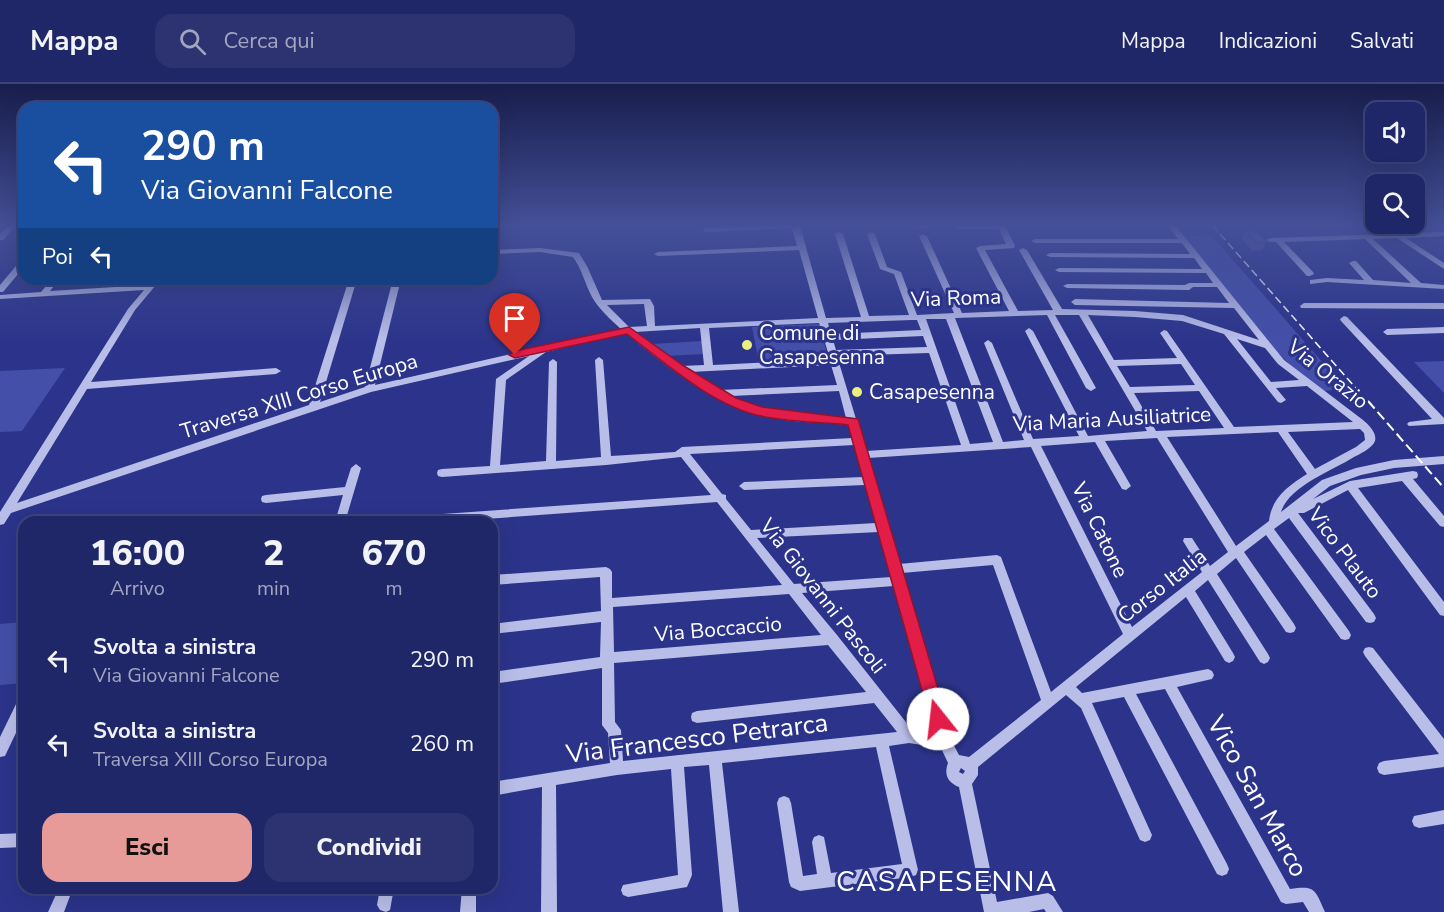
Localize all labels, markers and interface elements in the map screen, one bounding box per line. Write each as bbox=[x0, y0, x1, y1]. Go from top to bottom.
search box bbox=[155, 14, 575, 68]
text: Mappa bbox=[30, 22, 119, 60]
icon: search bbox=[176, 25, 209, 58]
text: Cerca qui bbox=[224, 26, 315, 56]
text: Mappa bbox=[1121, 27, 1186, 55]
text: Indicazioni bbox=[1219, 27, 1317, 55]
text: Salvati bbox=[1350, 27, 1414, 55]
map controls bbox=[1365, 102, 1425, 234]
button: sound bbox=[1365, 102, 1425, 162]
text: 290 m bbox=[141, 118, 265, 175]
icon: left bbox=[42, 126, 120, 204]
text: Via Giovanni Falcone bbox=[141, 172, 393, 209]
button: search bbox=[1365, 174, 1425, 234]
icon: left bbox=[85, 240, 118, 273]
text: Poi bbox=[42, 242, 73, 272]
street label: Via Roma bbox=[909, 282, 1002, 314]
pin bbox=[489, 293, 540, 355]
icon: arrive bbox=[498, 302, 531, 335]
place label: Comune di Casapesenna bbox=[759, 319, 885, 371]
street label: Via Orazio bbox=[1281, 332, 1374, 415]
marker: Comune di Casapesenna bbox=[740, 338, 754, 352]
street label: Traversa XIII Corso Europa bbox=[177, 347, 421, 445]
place label: Casapesenna bbox=[869, 378, 995, 406]
marker: Casapesenna bbox=[850, 385, 864, 399]
street label: Via Maria Ausiliatrice bbox=[1011, 400, 1212, 438]
street label: Via Catone bbox=[1064, 477, 1135, 582]
street label: Vico Plauto bbox=[1301, 501, 1388, 604]
street label: Via Giovanni Pascoli bbox=[753, 512, 892, 679]
text: 16:00 bbox=[90, 529, 185, 578]
text: 2 bbox=[263, 529, 284, 578]
text: 670 bbox=[362, 529, 426, 578]
street label: Corso Italia bbox=[1112, 542, 1212, 630]
text: Arrivo bbox=[110, 575, 165, 602]
text: min bbox=[257, 575, 290, 602]
text: m bbox=[385, 575, 403, 602]
street label: Via Boccaccio bbox=[652, 609, 783, 649]
text: Svolta a sinistra bbox=[93, 632, 256, 662]
icon: left bbox=[42, 644, 75, 677]
text: 290 m bbox=[410, 645, 474, 675]
text: Via Giovanni Falcone bbox=[93, 662, 280, 689]
position arrow bbox=[906, 687, 970, 751]
street label: Via Francesco Petrarca bbox=[563, 705, 830, 772]
street label: Vico San Marco bbox=[1198, 708, 1316, 883]
text: Svolta a sinistra bbox=[93, 716, 256, 746]
icon: left bbox=[42, 728, 75, 761]
text: 260 m bbox=[410, 729, 474, 759]
text: Traversa XIII Corso Europa bbox=[93, 746, 328, 773]
button: Esci bbox=[42, 813, 252, 882]
button: Condividi bbox=[264, 813, 474, 882]
district label: CASAPESENNA bbox=[836, 863, 1058, 901]

